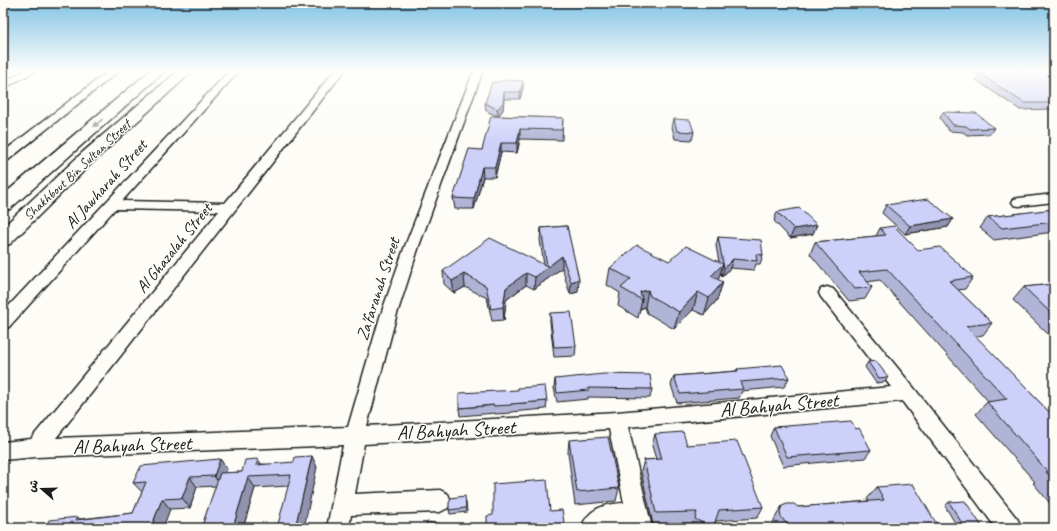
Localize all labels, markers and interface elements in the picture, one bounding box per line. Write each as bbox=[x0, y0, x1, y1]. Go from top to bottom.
street label: Shakhbout Bin Sultan Street bbox=[20, 114, 136, 224]
one-way arrow bbox=[93, 118, 103, 128]
street label: Al Jawharah Street bbox=[60, 133, 153, 233]
street label: Al Ghazalah Street bbox=[131, 197, 218, 297]
street label: Za'faranah Street bbox=[352, 233, 405, 343]
street label: Al Bahyah Street bbox=[719, 387, 842, 423]
street label: Al Bahyah Street bbox=[396, 414, 518, 446]
street label: Al Bahyah Street bbox=[72, 430, 194, 460]
north arrow bbox=[22, 469, 62, 509]
text: ش bbox=[24, 477, 41, 494]

